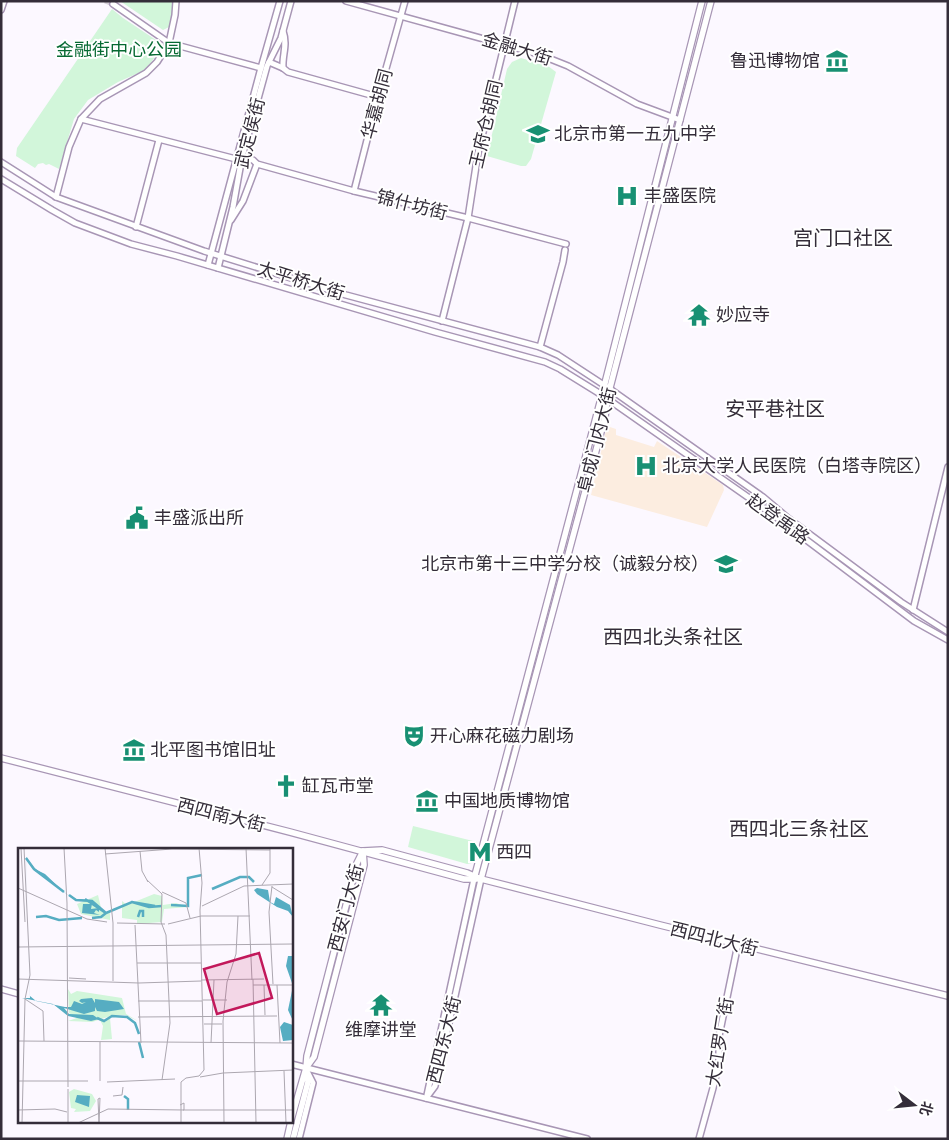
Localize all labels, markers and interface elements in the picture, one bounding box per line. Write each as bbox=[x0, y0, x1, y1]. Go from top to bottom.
street label: 金融大街 bbox=[479, 26, 555, 72]
park label: 金融街中心公园 bbox=[56, 37, 182, 63]
place label: 鲁迅博物馆 bbox=[730, 48, 820, 74]
museum icon: 鲁迅博物馆 bbox=[824, 48, 850, 74]
street label: 华嘉胡同 bbox=[355, 66, 399, 142]
street label: 王府仓胡同 bbox=[463, 77, 509, 171]
street label: 武定侯街 bbox=[229, 95, 271, 171]
school or university icon: 北京市第一五九中学 bbox=[525, 121, 551, 147]
place label: 北京市第一五九中学 bbox=[554, 121, 716, 147]
hospital icon: 丰盛医院 bbox=[614, 183, 640, 209]
place label: 丰盛医院 bbox=[644, 183, 716, 209]
street label: 锦什坊街 bbox=[374, 184, 450, 226]
district label: 宫门口社区 bbox=[793, 224, 893, 253]
street label: 太平桥大街 bbox=[254, 255, 348, 307]
temple icon: 妙应寺 bbox=[686, 302, 712, 328]
place label: 妙应寺 bbox=[716, 302, 770, 328]
street label: 阜成门内大街 bbox=[571, 384, 623, 496]
district label: 安平巷社区 bbox=[725, 395, 825, 424]
hospital icon: 北京大学人民医院（白塔寺院区） bbox=[633, 453, 659, 479]
place label: 北京大学人民医院（白塔寺院区） bbox=[662, 453, 932, 479]
street label: 赵登禹路 bbox=[741, 487, 815, 551]
public building icon: 丰盛派出所 bbox=[124, 505, 150, 531]
place label: 丰盛派出所 bbox=[154, 505, 244, 531]
place label: 北京市第十三中学分校（诚毅分校） bbox=[421, 551, 709, 577]
school or university icon: 北京市第十三中学分校（诚毅分校） bbox=[713, 551, 739, 577]
district label: 西四北头条社区 bbox=[603, 623, 743, 652]
theatre icon: 开心麻花磁力剧场 bbox=[401, 723, 427, 749]
place label: 开心麻花磁力剧场 bbox=[430, 723, 574, 749]
museum icon: 北平图书馆旧址 bbox=[121, 737, 147, 763]
place label: 北平图书馆旧址 bbox=[150, 737, 276, 763]
church icon: 缸瓦市堂 bbox=[273, 773, 299, 799]
place label: 缸瓦市堂 bbox=[302, 773, 374, 799]
museum icon: 中国地质博物馆 bbox=[414, 788, 440, 814]
place label: 中国地质博物馆 bbox=[444, 788, 570, 814]
street label: 西四南大街 bbox=[174, 791, 268, 839]
district label: 西四北三条社区 bbox=[729, 815, 869, 844]
metro station icon: 西四 bbox=[467, 839, 493, 865]
place label: 西四 bbox=[496, 839, 532, 865]
inset map bbox=[18, 848, 292, 1122]
street label: 西安门大街 bbox=[322, 861, 370, 955]
street label: 西四北大街 bbox=[667, 915, 761, 963]
temple icon: 维摩讲堂 bbox=[368, 992, 394, 1018]
street label: 西四东大街 bbox=[420, 993, 468, 1087]
street label: 大红罗厂街 bbox=[700, 996, 740, 1088]
place label: 维摩讲堂 bbox=[345, 1017, 417, 1043]
north arrow bbox=[889, 1080, 939, 1130]
text: 北 bbox=[915, 1099, 938, 1118]

